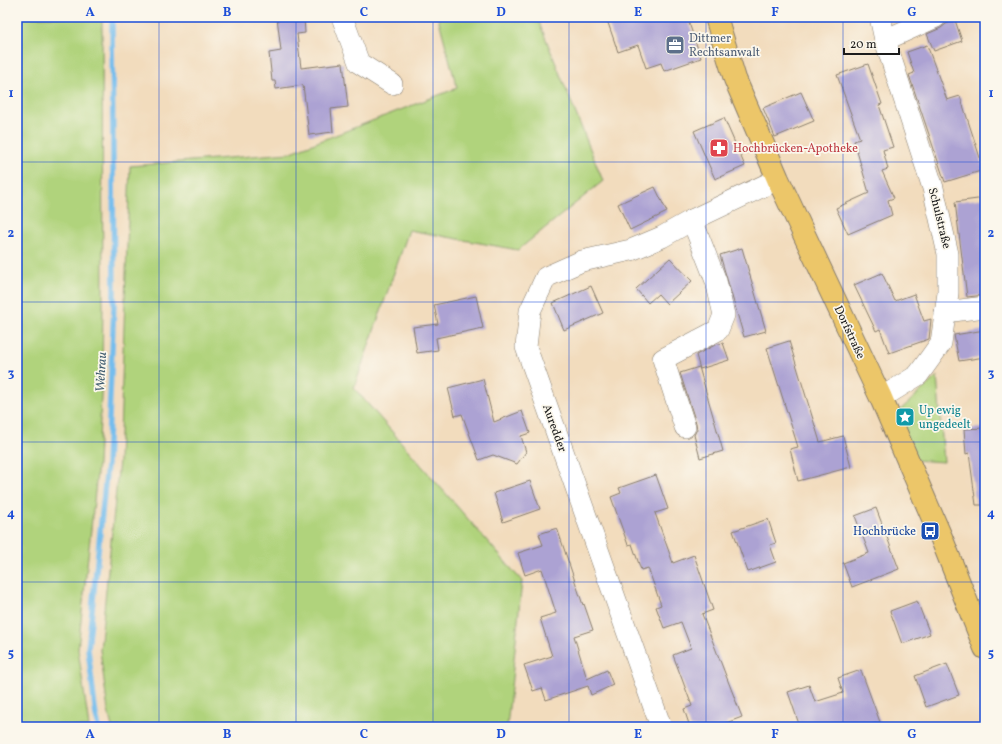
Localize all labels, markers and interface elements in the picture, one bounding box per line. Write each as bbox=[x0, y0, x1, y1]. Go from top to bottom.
text: A bbox=[85, 4, 95, 22]
text: B bbox=[223, 4, 232, 22]
text: C bbox=[360, 4, 368, 22]
text: D bbox=[496, 4, 506, 22]
text: E bbox=[634, 4, 642, 22]
text: F bbox=[771, 4, 779, 22]
text: G bbox=[907, 4, 917, 22]
scale bar bbox=[844, 30, 899, 56]
place label: Dittmer Rechtsanwalt bbox=[689, 31, 760, 61]
office icon: Dittmer Rechtsanwalt bbox=[664, 34, 686, 56]
text: 20 m bbox=[850, 37, 877, 53]
text: 1 bbox=[8, 85, 14, 103]
text: 1 bbox=[988, 85, 994, 103]
pharmacy icon: Hochbrücken-Apotheke bbox=[708, 137, 730, 159]
place label: Hochbrücken-Apotheke bbox=[733, 141, 858, 157]
street label: Schulstraße bbox=[924, 186, 954, 251]
text: 2 bbox=[8, 225, 15, 243]
text: 2 bbox=[988, 225, 995, 243]
street label: Dorfstraße bbox=[830, 303, 869, 362]
water label: Wehrau bbox=[92, 351, 112, 393]
text: 3 bbox=[8, 365, 15, 383]
text: 3 bbox=[988, 365, 995, 383]
street label: Auredder bbox=[538, 402, 570, 455]
place label: Up ewig ungedeelt bbox=[919, 403, 971, 433]
place icon: Up ewig ungedeelt bbox=[894, 406, 916, 428]
text: 4 bbox=[7, 505, 15, 523]
text: 4 bbox=[987, 505, 995, 523]
bus stop icon: Hochbrücke bbox=[919, 520, 941, 542]
place label: Hochbrücke bbox=[853, 524, 916, 540]
text: 5 bbox=[8, 645, 14, 663]
text: 5 bbox=[988, 645, 994, 663]
text: A bbox=[85, 726, 95, 744]
text: B bbox=[223, 726, 232, 744]
text: C bbox=[360, 726, 368, 744]
text: D bbox=[496, 726, 506, 744]
text: E bbox=[634, 726, 642, 744]
text: F bbox=[771, 726, 779, 744]
text: G bbox=[907, 726, 917, 744]

